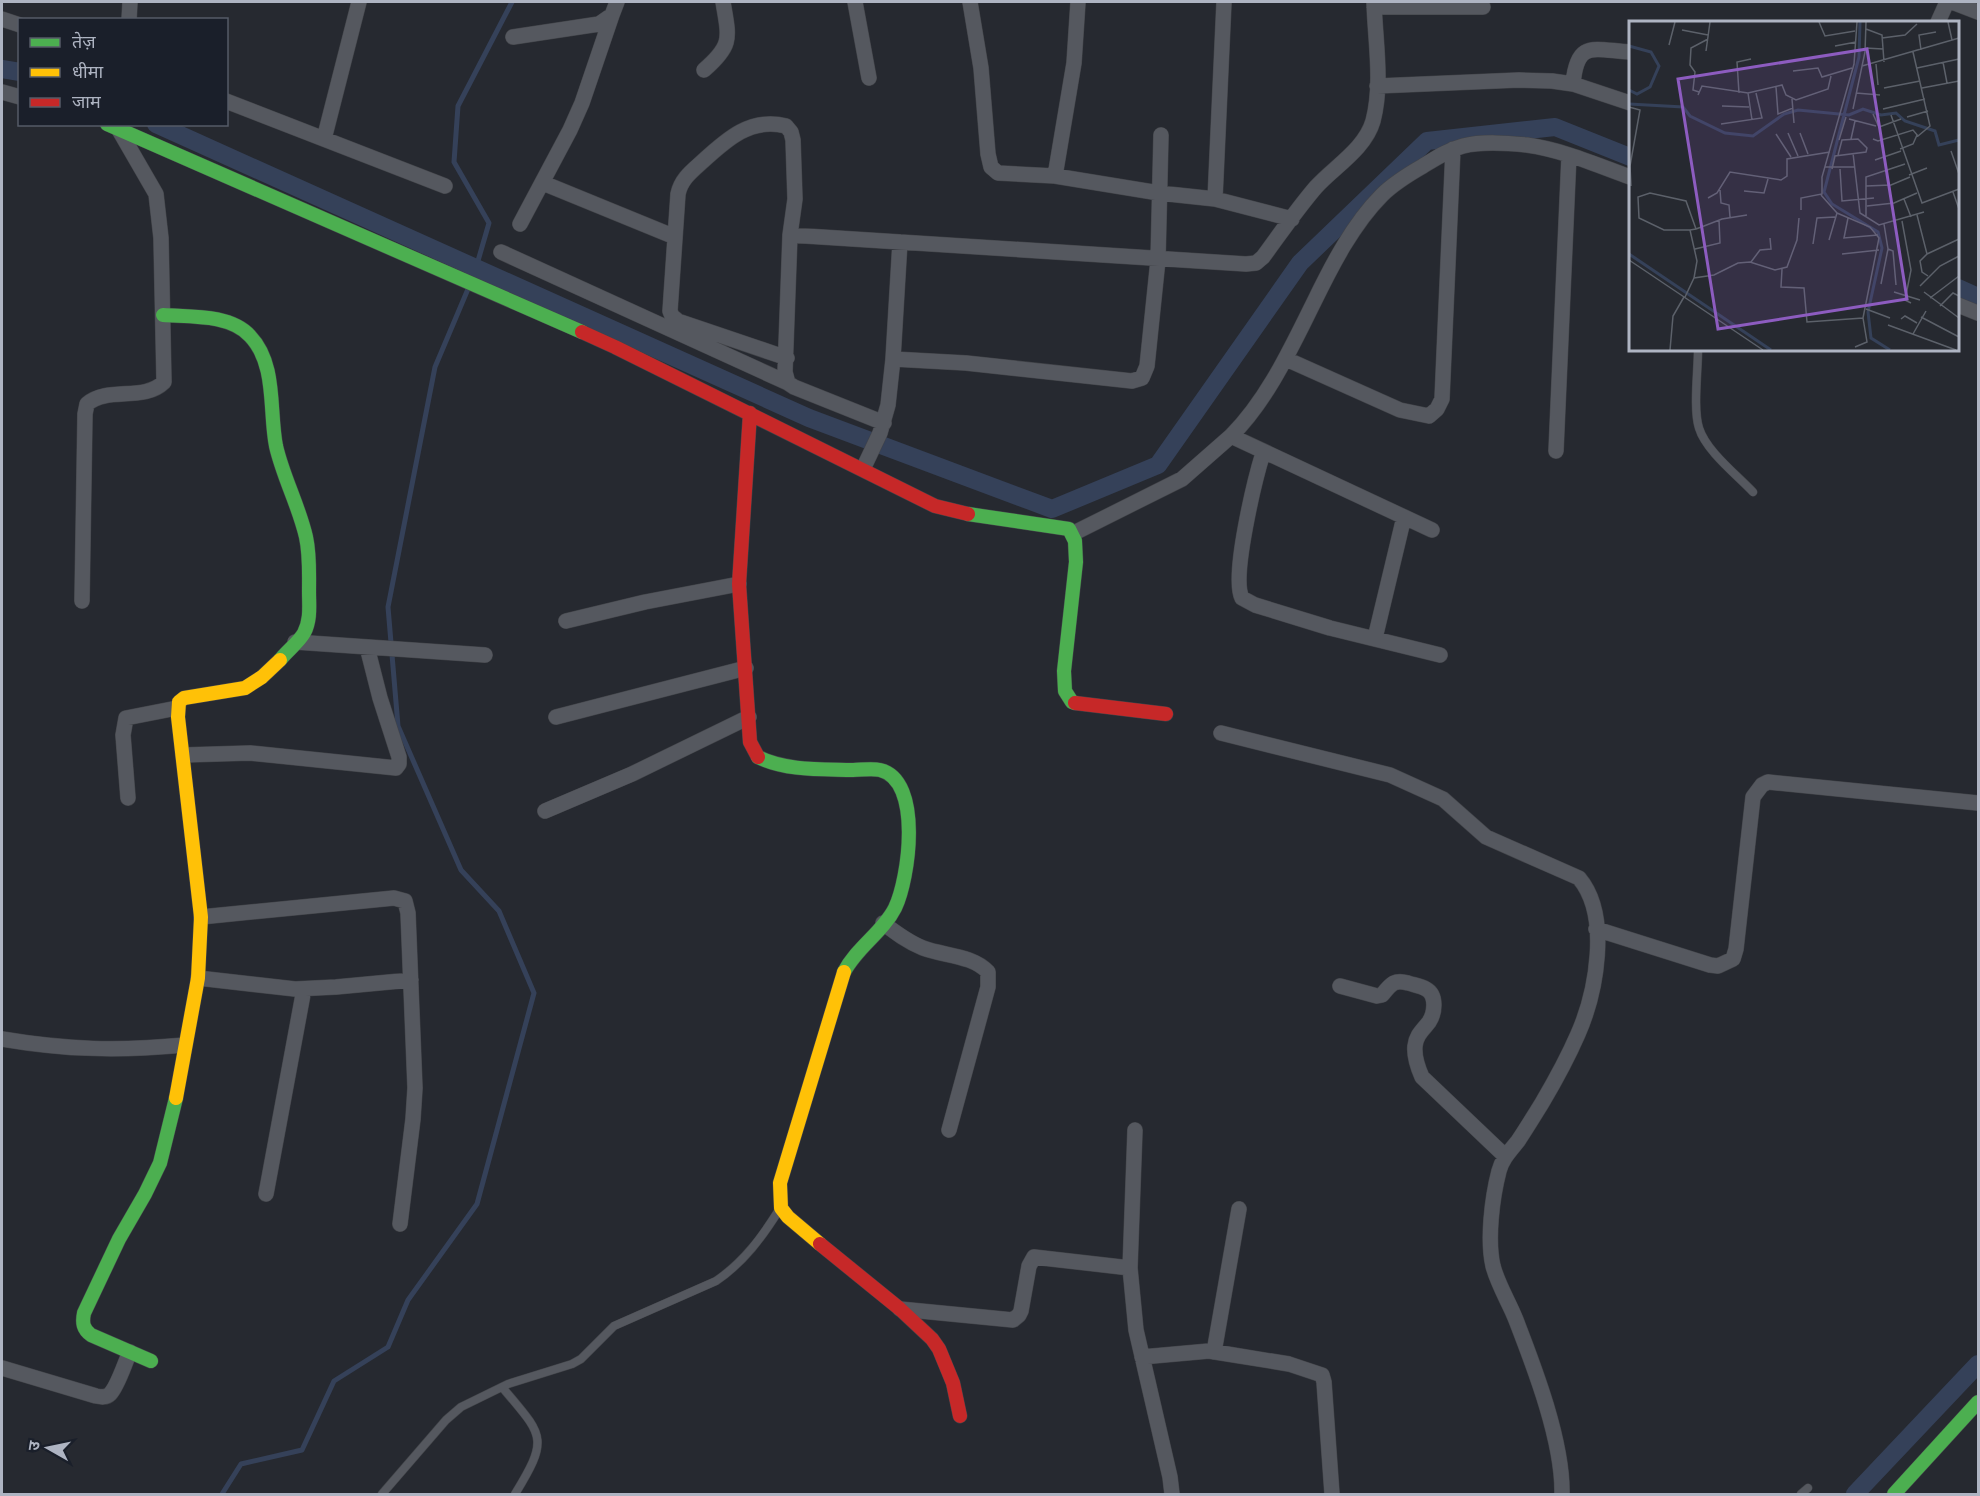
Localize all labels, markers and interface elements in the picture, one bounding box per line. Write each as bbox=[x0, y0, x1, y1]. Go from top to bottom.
legend bbox=[18, 18, 228, 126]
inset map bbox=[1629, 21, 1959, 351]
text: तेज़ bbox=[72, 30, 96, 53]
text: धीमा bbox=[72, 60, 103, 83]
text: जाम bbox=[72, 90, 102, 113]
north arrow bbox=[18, 1418, 78, 1478]
text: उ bbox=[23, 1439, 45, 1452]

